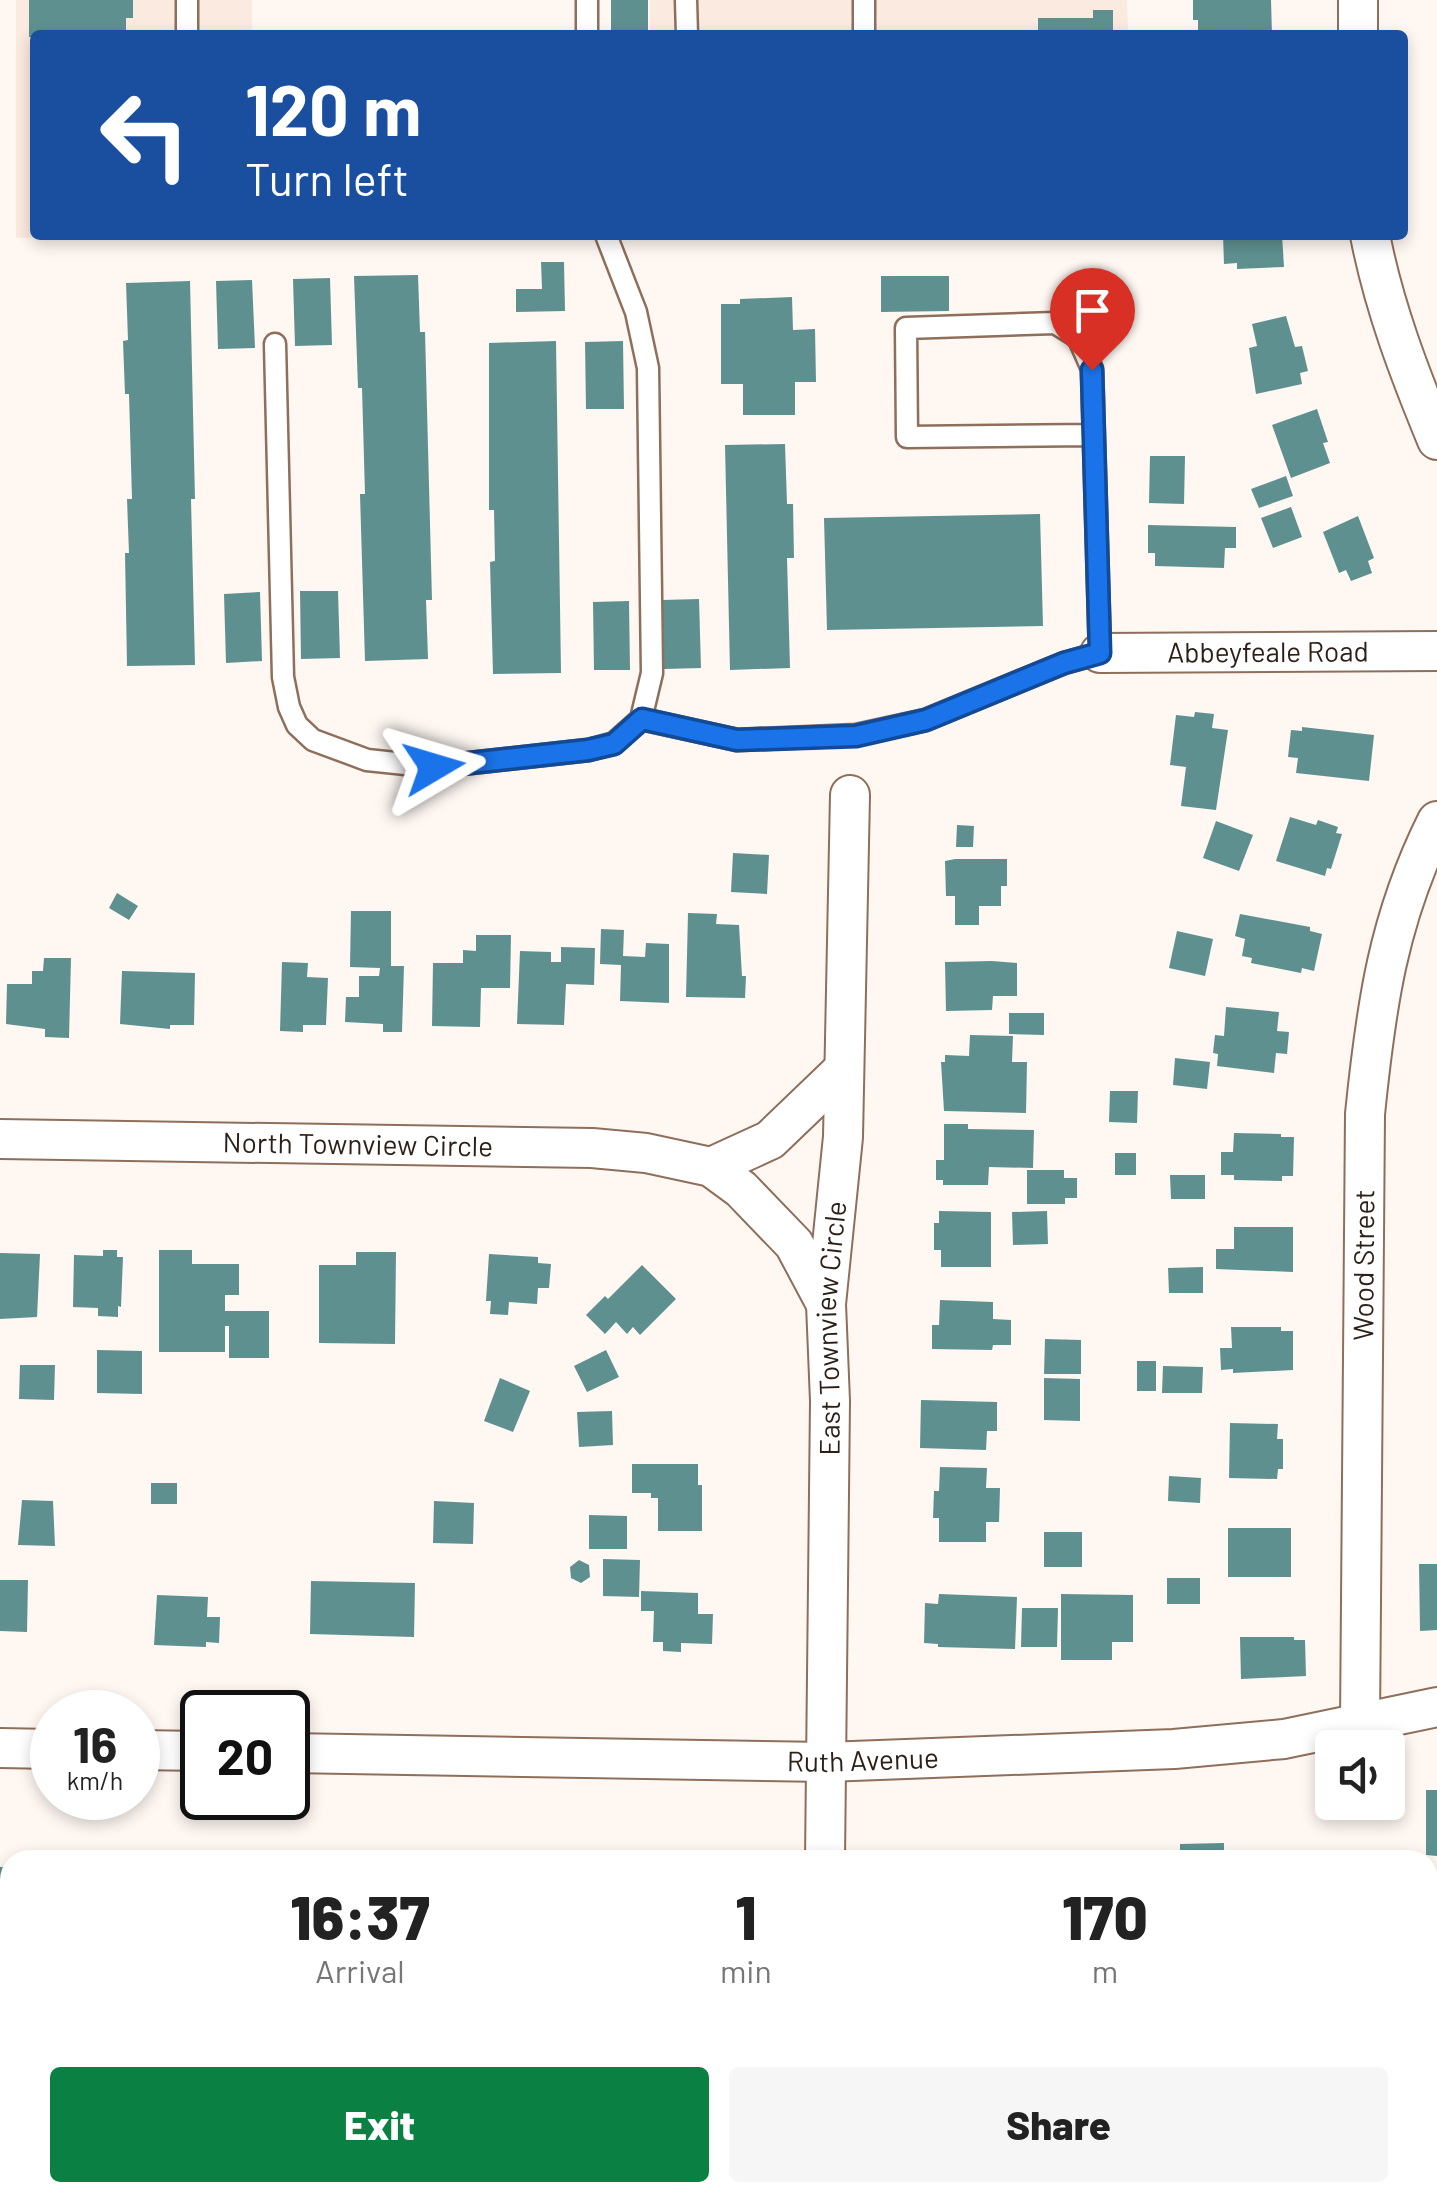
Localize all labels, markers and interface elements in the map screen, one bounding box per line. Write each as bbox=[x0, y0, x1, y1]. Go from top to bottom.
text: 120 m bbox=[245, 66, 421, 150]
icon: left bbox=[80, 70, 210, 200]
text: Turn left bbox=[245, 151, 409, 205]
pin bbox=[1050, 268, 1135, 371]
icon: arrive bbox=[1065, 283, 1120, 338]
street label: Abbeyfeale Road bbox=[1167, 633, 1369, 669]
position arrow bbox=[382, 715, 486, 819]
street label: North Townview Circle bbox=[223, 1124, 493, 1162]
street label: Wood Street bbox=[1345, 1189, 1380, 1341]
street label: East Townview Circle bbox=[807, 1199, 852, 1456]
speed limit sign: 20 bbox=[180, 1690, 310, 1820]
text: 16 bbox=[73, 1713, 117, 1773]
map controls bbox=[1315, 1730, 1405, 1820]
button: sound bbox=[1315, 1730, 1405, 1820]
street label: Ruth Avenue bbox=[787, 1740, 939, 1778]
text: km/h bbox=[67, 1765, 123, 1795]
text: 16:37 bbox=[290, 1880, 430, 1952]
text: 1 bbox=[735, 1880, 757, 1952]
text: 170 bbox=[1062, 1880, 1148, 1952]
text: Arrival bbox=[315, 1951, 405, 1989]
text: min bbox=[720, 1951, 772, 1989]
text: m bbox=[1092, 1951, 1118, 1989]
button: Exit bbox=[50, 2067, 709, 2182]
button: Share bbox=[729, 2067, 1388, 2182]

